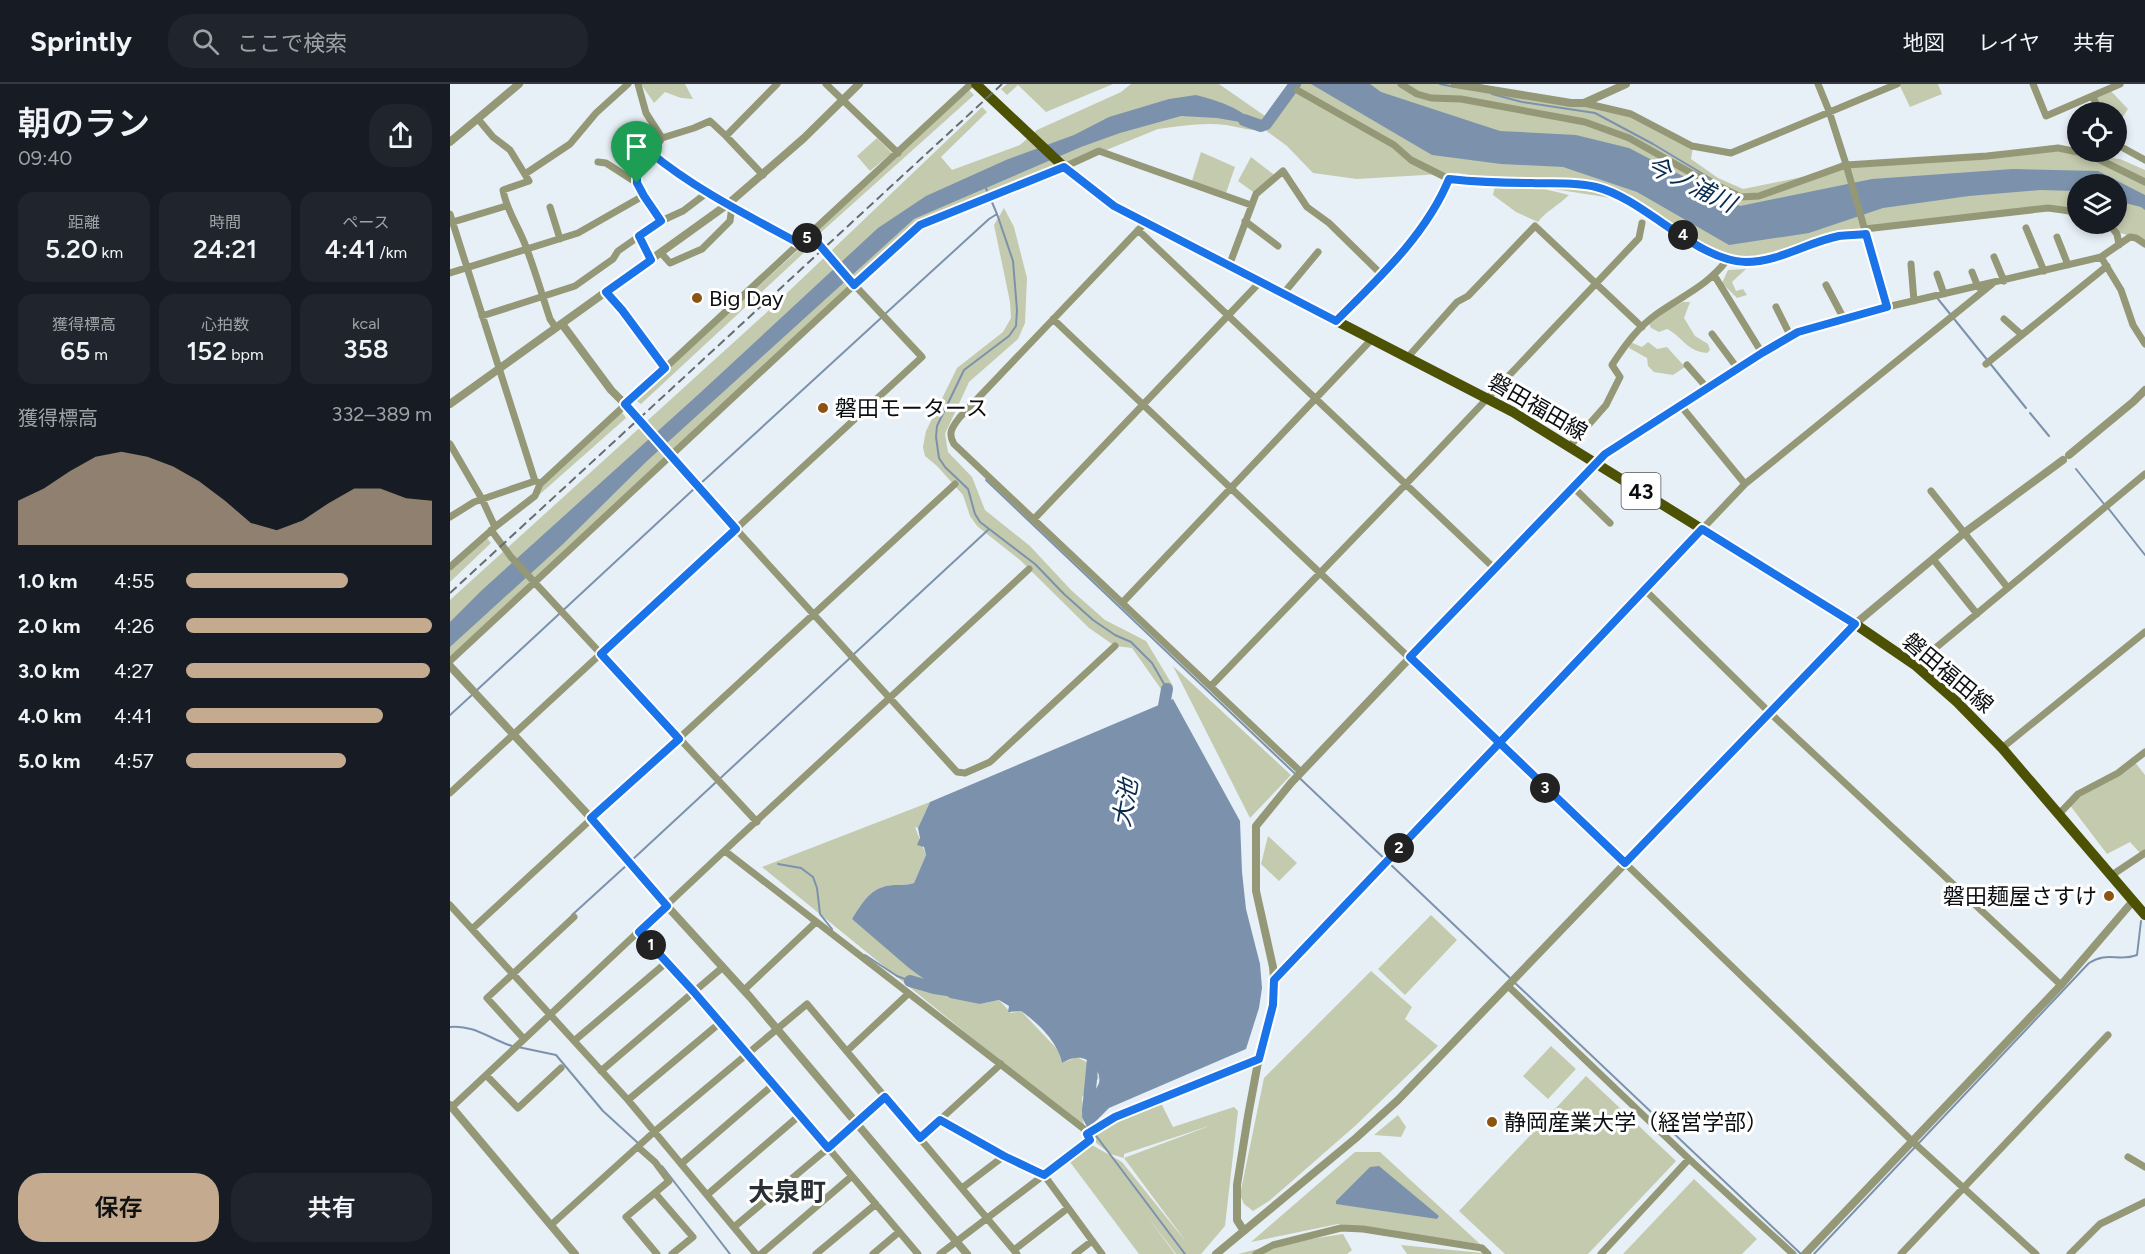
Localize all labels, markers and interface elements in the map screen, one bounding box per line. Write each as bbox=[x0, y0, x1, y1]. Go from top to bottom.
search box bbox=[168, 14, 588, 68]
text: Sprintly bbox=[30, 24, 132, 58]
icon: search bbox=[189, 25, 222, 58]
text: ここで検索 bbox=[237, 30, 347, 57]
text: 地図 bbox=[1903, 30, 1945, 55]
text: レイヤ bbox=[1978, 30, 2040, 55]
text: 共有 bbox=[2073, 30, 2115, 55]
map controls bbox=[2067, 102, 2127, 234]
button: locate bbox=[2067, 102, 2127, 162]
text: 朝のラン bbox=[18, 104, 150, 143]
button: share bbox=[369, 104, 432, 167]
pin bbox=[611, 121, 662, 183]
icon: arrive bbox=[620, 130, 653, 163]
text: 09:40 bbox=[18, 146, 72, 170]
water label: 今ノ浦川 bbox=[1642, 150, 1743, 219]
button: layers bbox=[2067, 174, 2127, 234]
text: 距離 bbox=[68, 213, 100, 232]
text: 時間 bbox=[209, 213, 241, 232]
text: ペース bbox=[342, 213, 390, 232]
pin: 4 bbox=[1668, 220, 1698, 250]
pin: 5 bbox=[792, 223, 822, 253]
text: 4 bbox=[1678, 225, 1688, 244]
text: 5 bbox=[802, 228, 812, 247]
text: 5.20 bbox=[45, 233, 98, 265]
text: 24:21 bbox=[193, 233, 257, 265]
text: 4:41 bbox=[325, 233, 376, 265]
text: km bbox=[98, 243, 123, 262]
text: /km bbox=[376, 243, 407, 262]
place label: Big Day bbox=[709, 285, 784, 312]
marker: Big Day bbox=[690, 291, 704, 305]
text: kcal bbox=[352, 314, 380, 333]
text: 獲得標高 bbox=[52, 315, 116, 334]
text: 心拍数 bbox=[201, 315, 249, 334]
text: 358 bbox=[343, 333, 389, 365]
text: 65 bbox=[60, 335, 90, 367]
text: 152 bbox=[186, 335, 227, 367]
text: m bbox=[90, 345, 108, 364]
text: bpm bbox=[227, 345, 264, 364]
street label: 磐田福田線 bbox=[1484, 368, 1592, 446]
place label: 磐田モータース bbox=[835, 395, 988, 422]
marker: 磐田モータース bbox=[816, 401, 830, 415]
text: 332–389 m bbox=[332, 402, 432, 426]
text: 獲得標高 bbox=[18, 406, 98, 430]
road number: 43 bbox=[1622, 473, 1660, 509]
text: 1.0 km bbox=[18, 569, 77, 593]
text: 4:55 bbox=[114, 569, 154, 593]
text: 2.0 km bbox=[18, 614, 80, 638]
text: 4:26 bbox=[114, 614, 154, 638]
street label: 磐田福田線 bbox=[1897, 627, 1999, 719]
text: 3.0 km bbox=[18, 659, 80, 683]
text: 4:27 bbox=[114, 659, 153, 683]
text: 4.0 km bbox=[18, 704, 82, 728]
text: 4:41 bbox=[114, 704, 152, 728]
text: 5.0 km bbox=[18, 749, 81, 773]
text: 4:57 bbox=[114, 749, 154, 773]
pin: 3 bbox=[1530, 773, 1560, 803]
water label: 大池 bbox=[1107, 775, 1144, 829]
text: 3 bbox=[1541, 778, 1549, 797]
pin: 2 bbox=[1384, 833, 1414, 863]
text: 2 bbox=[1394, 838, 1404, 857]
place label: 磐田麺屋さすけ bbox=[1943, 883, 2097, 910]
marker: 磐田麺屋さすけ bbox=[2102, 889, 2116, 903]
pin: 1 bbox=[636, 930, 666, 960]
text: 1 bbox=[648, 935, 654, 954]
place label: 静岡産業大学（経営学部） bbox=[1504, 1109, 1768, 1136]
marker: 静岡産業大学（経営学部） bbox=[1485, 1115, 1499, 1129]
button: 保存 bbox=[18, 1173, 219, 1242]
button: 共有 bbox=[231, 1173, 432, 1242]
district label: 大泉町 bbox=[748, 1176, 826, 1208]

